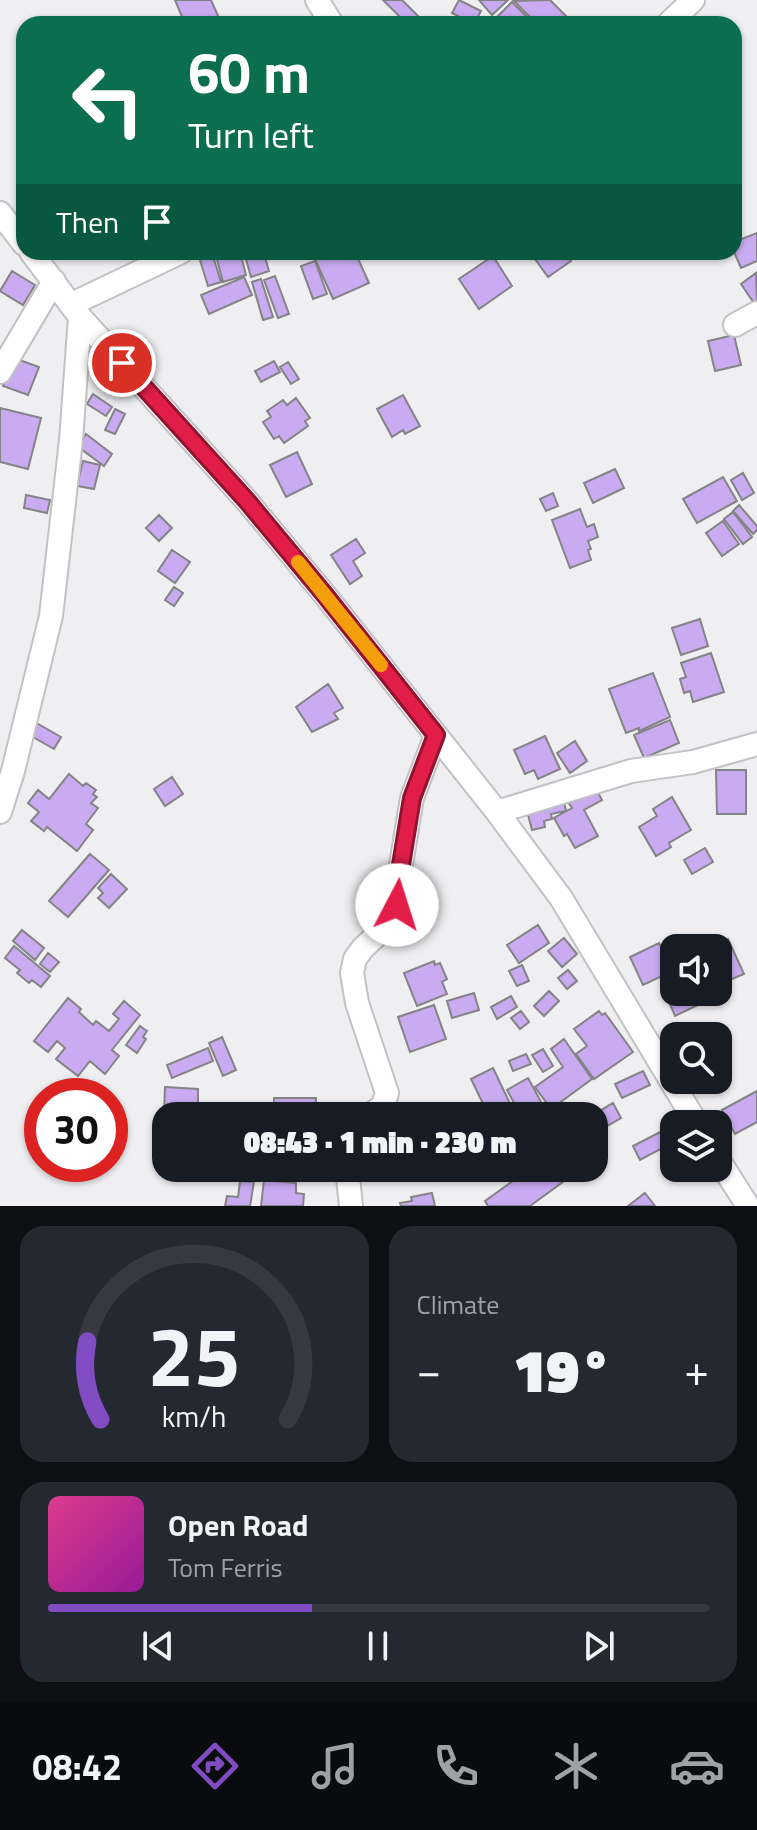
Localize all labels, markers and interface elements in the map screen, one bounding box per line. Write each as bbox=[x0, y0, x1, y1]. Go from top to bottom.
text: 60 m bbox=[188, 30, 310, 115]
icon: left bbox=[56, 48, 160, 152]
text: Turn left bbox=[188, 107, 314, 162]
text: Then bbox=[56, 199, 119, 245]
icon: arrive bbox=[135, 200, 179, 244]
pin bbox=[88, 329, 156, 397]
icon: arrive bbox=[100, 341, 144, 385]
position arrow bbox=[355, 863, 439, 947]
map controls bbox=[660, 934, 732, 1182]
button: sound bbox=[660, 934, 732, 1006]
button: search bbox=[660, 1022, 732, 1094]
speed limit sign: 30 bbox=[24, 1078, 128, 1182]
button: layers bbox=[660, 1110, 732, 1182]
text: 08:43 · 1 min · 230 m bbox=[244, 1119, 516, 1165]
text: Climate bbox=[417, 1285, 499, 1324]
text: 25 bbox=[148, 1292, 241, 1418]
text: 19° bbox=[513, 1324, 612, 1415]
text: − bbox=[417, 1336, 441, 1403]
text: + bbox=[684, 1336, 709, 1403]
text: km/h bbox=[162, 1395, 227, 1438]
text: Open Road bbox=[168, 1502, 309, 1548]
text: Tom Ferris bbox=[168, 1548, 283, 1587]
icon: previous bbox=[136, 1624, 180, 1668]
icon: pause bbox=[356, 1624, 400, 1668]
icon: next bbox=[577, 1624, 621, 1668]
icon: directions bbox=[187, 1738, 243, 1794]
icon: music bbox=[307, 1738, 363, 1794]
icon: phone bbox=[428, 1738, 484, 1794]
icon: climate bbox=[548, 1738, 604, 1794]
icon: car bbox=[669, 1738, 725, 1794]
text: 08:42 bbox=[32, 1739, 122, 1794]

